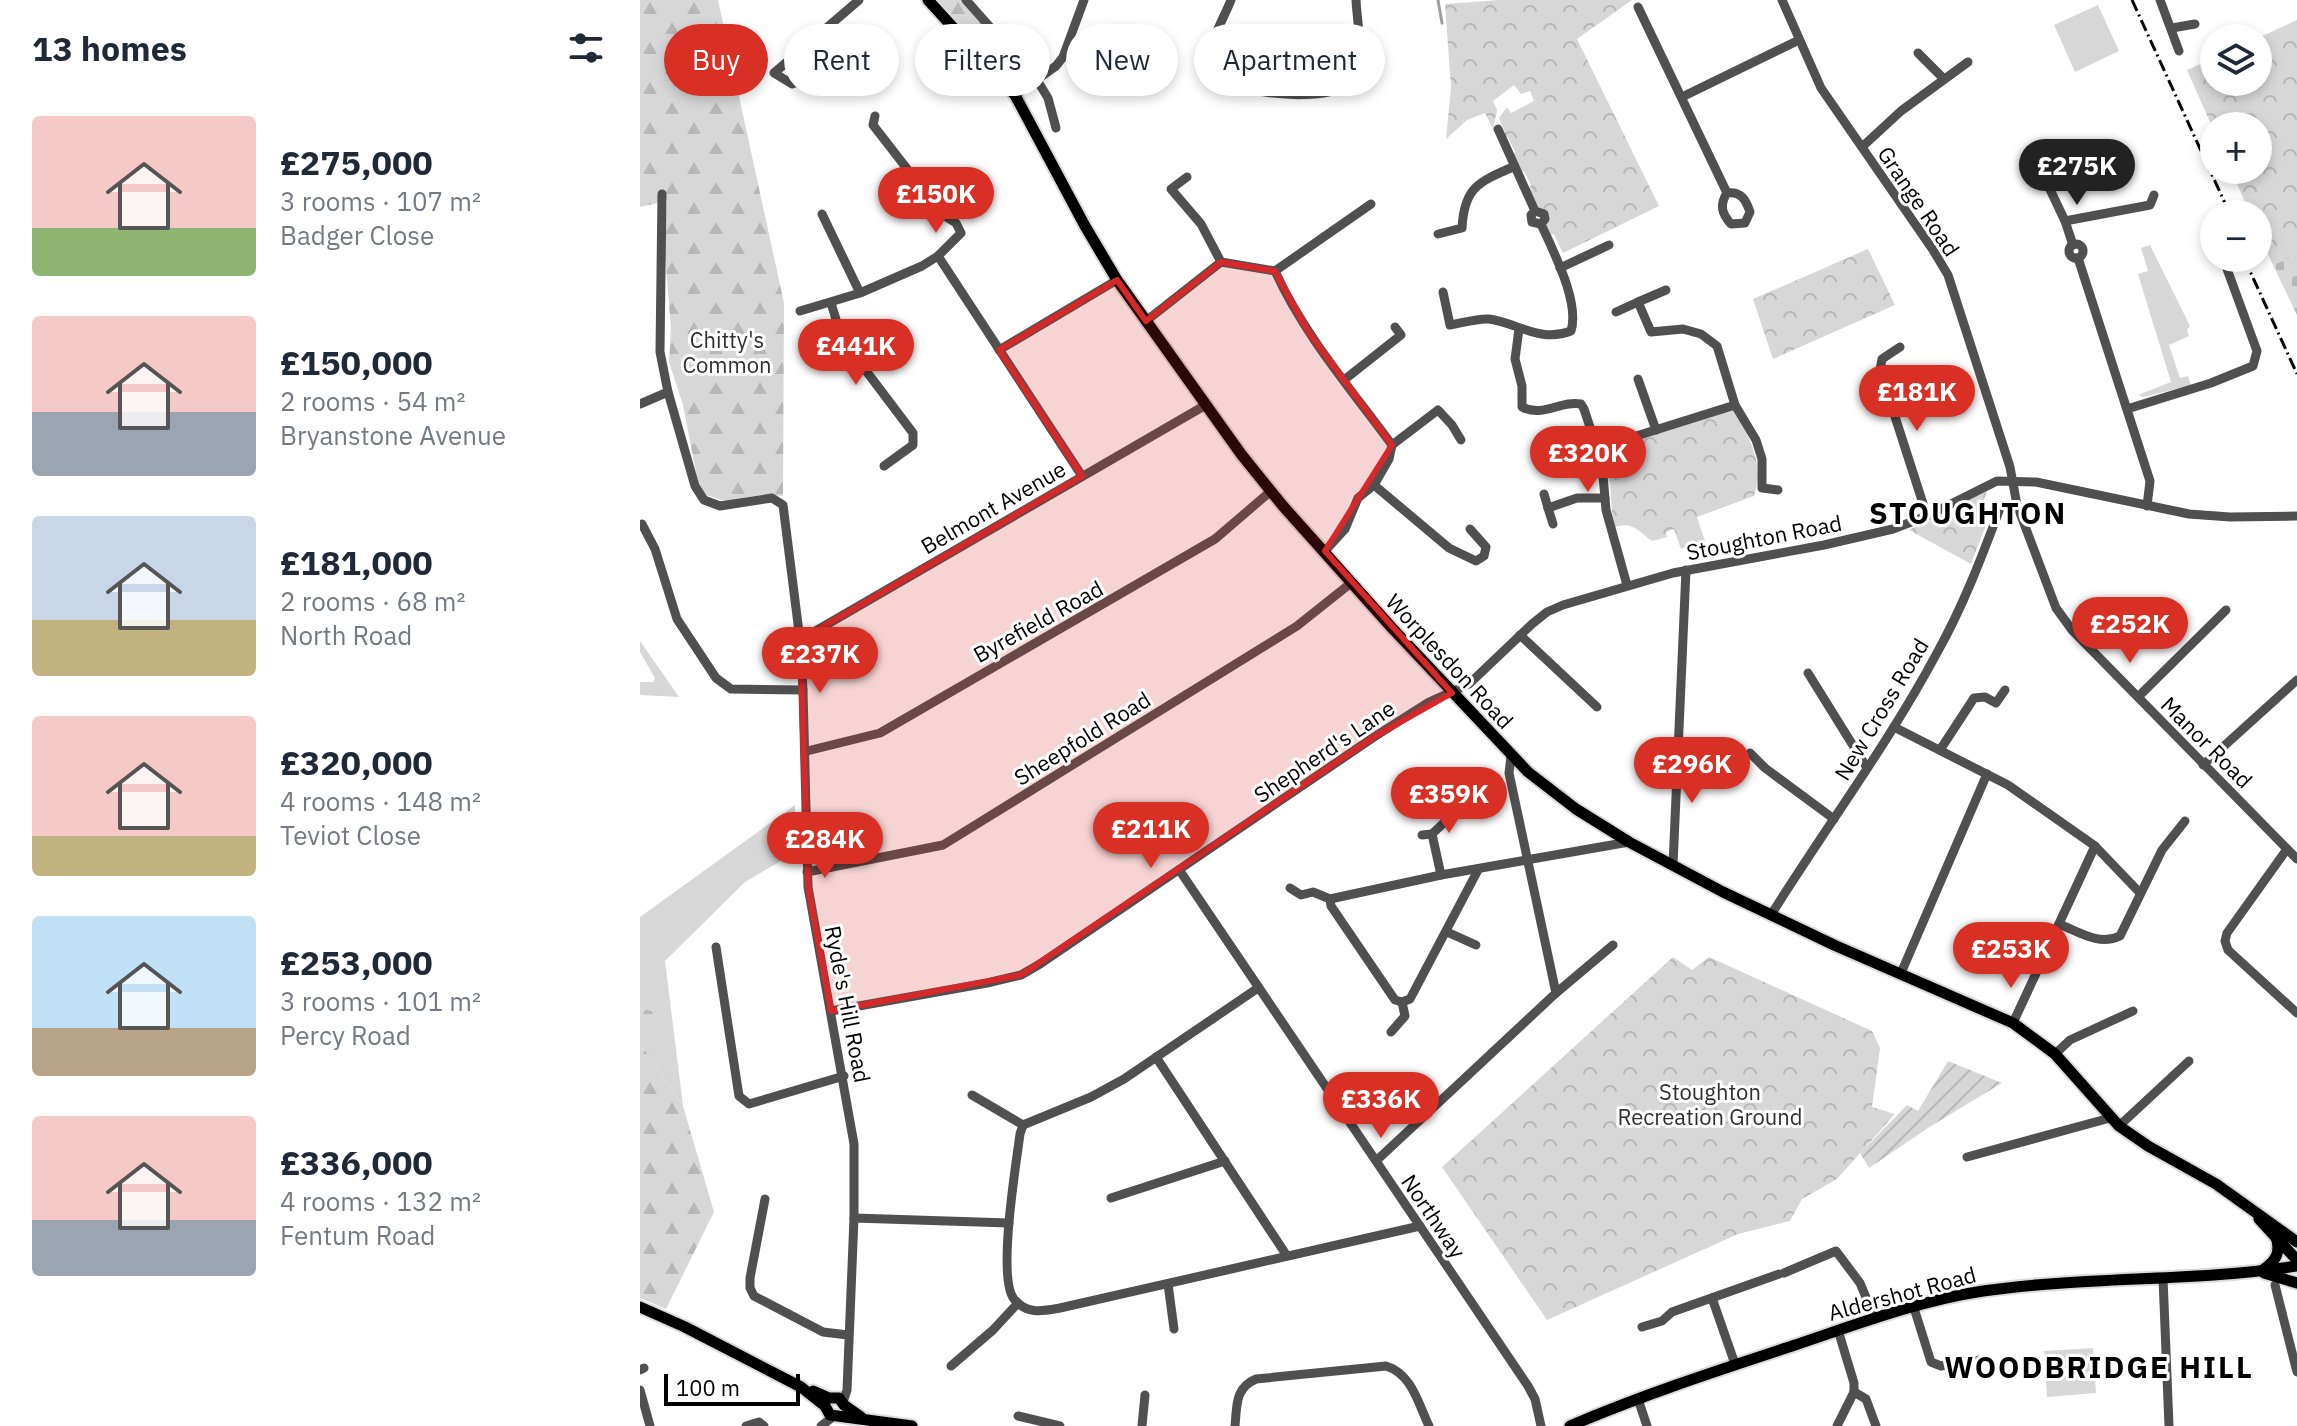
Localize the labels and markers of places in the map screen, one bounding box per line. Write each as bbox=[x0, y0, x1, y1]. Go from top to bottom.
pin: £275K bbox=[2021, 139, 2133, 207]
pin: £150K bbox=[880, 167, 992, 235]
pin: £441K bbox=[800, 319, 912, 387]
pin: £181K bbox=[1861, 365, 1973, 433]
pin: £320K bbox=[1532, 426, 1644, 494]
pin: £252K bbox=[2074, 597, 2186, 665]
pin: £237K bbox=[764, 627, 876, 695]
pin: £296K bbox=[1636, 737, 1748, 805]
pin: £359K bbox=[1393, 767, 1505, 835]
pin: £211K bbox=[1095, 802, 1207, 870]
pin: £284K bbox=[769, 812, 881, 880]
pin: £253K bbox=[1955, 922, 2067, 990]
pin: £336K bbox=[1325, 1072, 1437, 1140]

